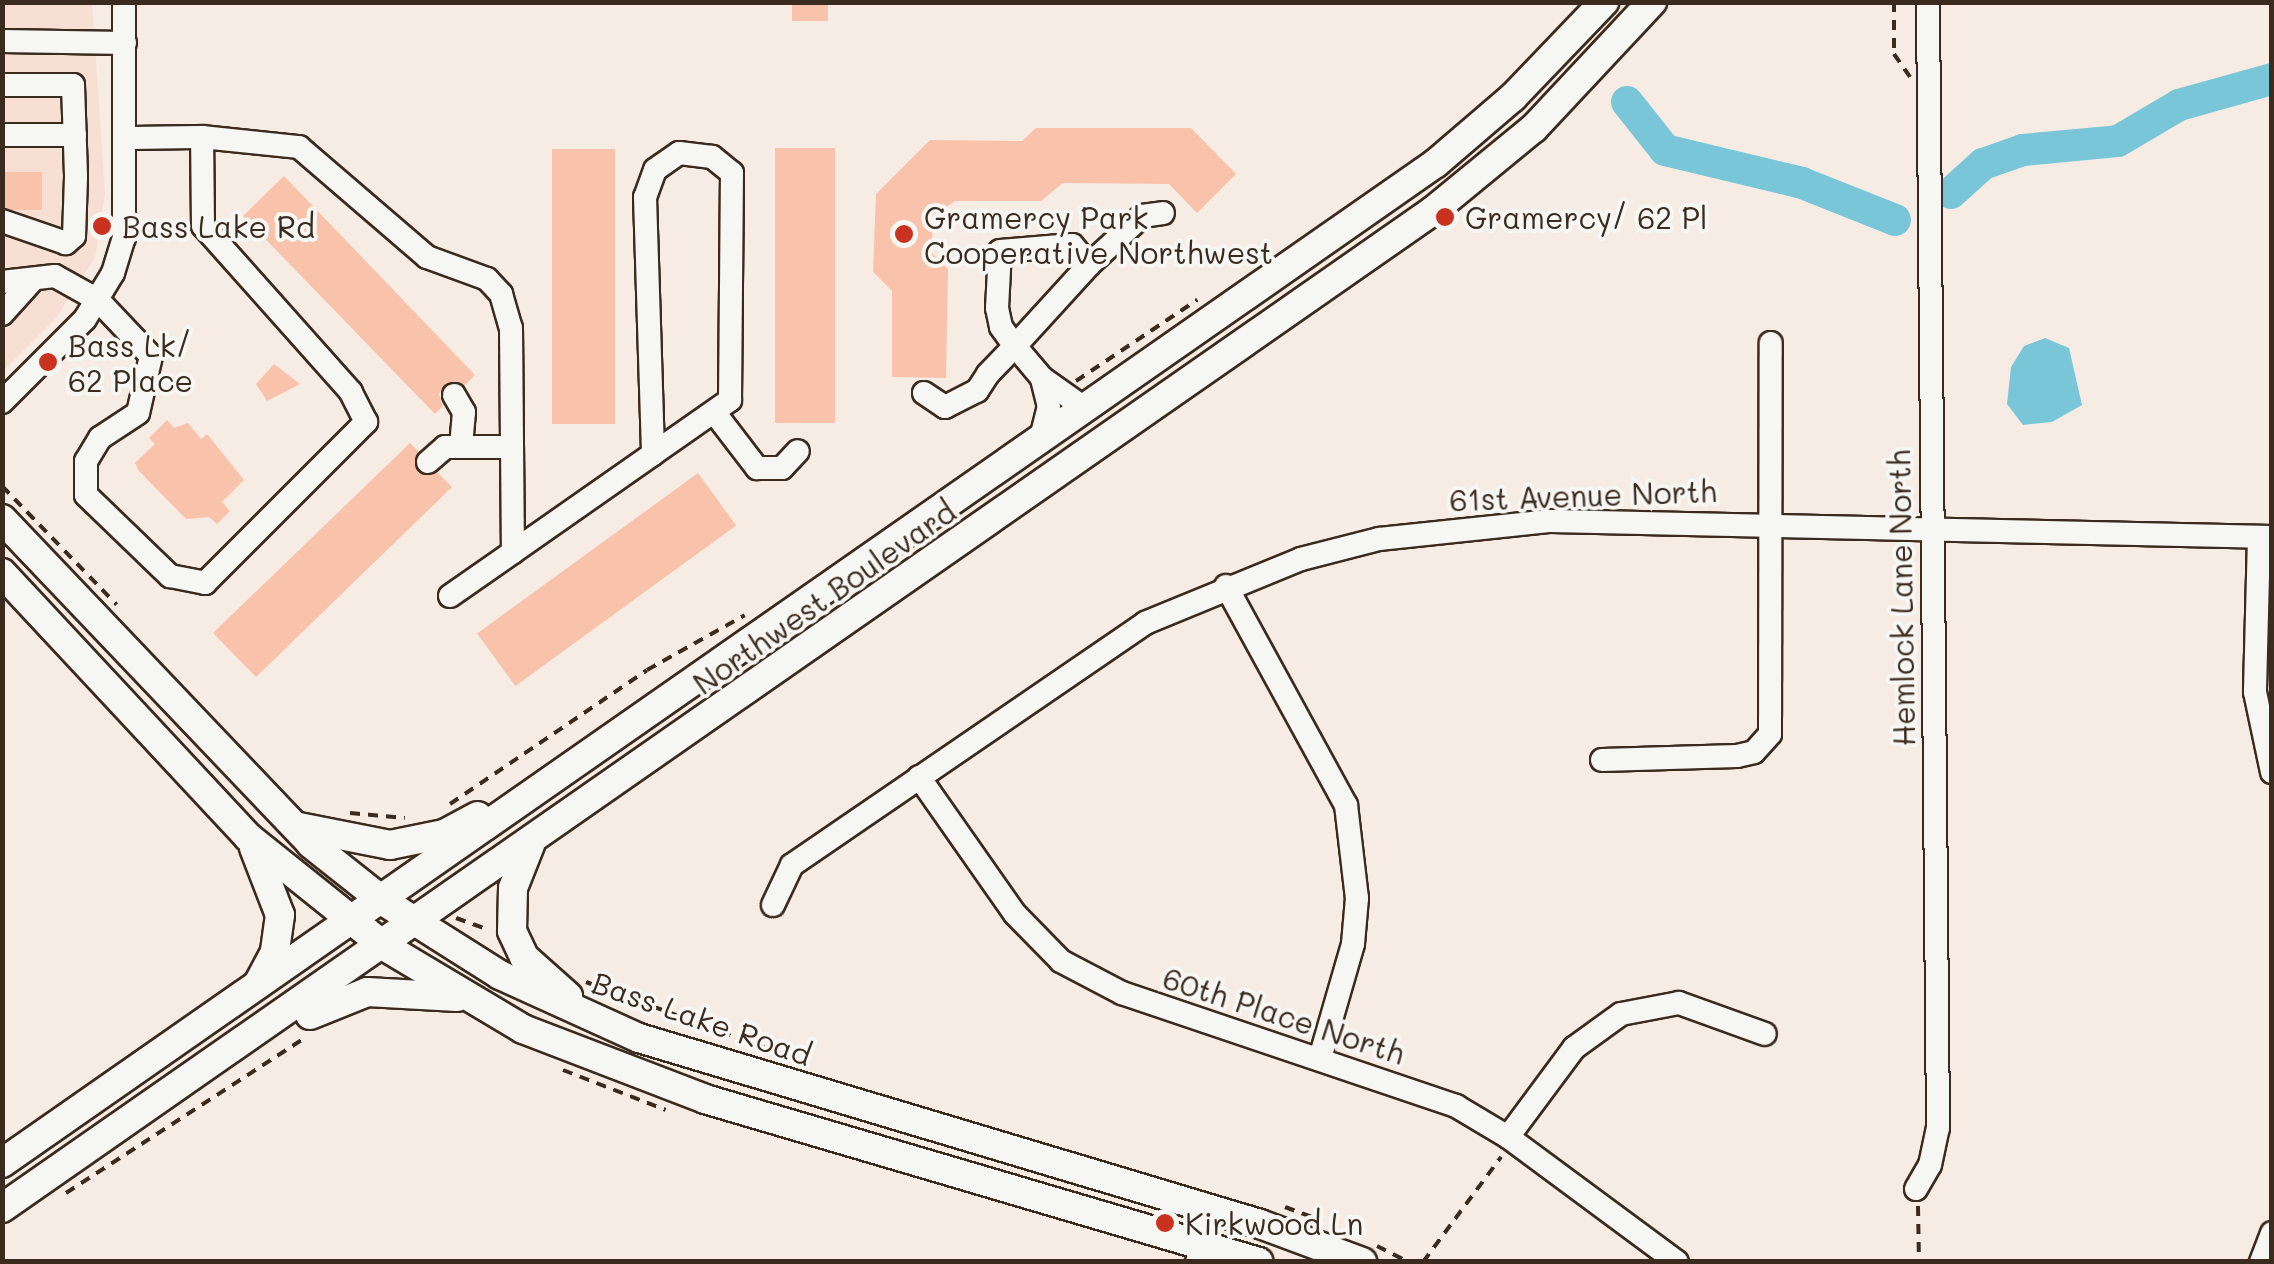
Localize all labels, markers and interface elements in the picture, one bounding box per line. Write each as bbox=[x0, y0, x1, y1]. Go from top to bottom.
place label: Gramercy Park Cooperative Northwest bbox=[924, 199, 1273, 270]
place label: Gramercy/ 62 Pl bbox=[1465, 199, 1707, 235]
marker: Gramercy/ 62 Pl bbox=[1434, 206, 1456, 228]
place label: Bass Lake Rd bbox=[122, 208, 315, 244]
marker: Bass Lake Rd bbox=[91, 215, 113, 237]
marker: Gramercy Park Cooperative Northwest bbox=[893, 223, 915, 245]
place label: Bass Lk/ 62 Place bbox=[68, 327, 193, 398]
marker: Bass Lk/ 62 Place bbox=[37, 351, 59, 373]
street label: Hemlock Lane North bbox=[1880, 449, 1922, 747]
street label: 61st Avenue North bbox=[1449, 472, 1717, 518]
street label: Northwest Boulevard bbox=[686, 493, 962, 701]
street label: 60th Place North bbox=[1159, 959, 1409, 1071]
street label: Bass Lake Road bbox=[588, 964, 816, 1072]
place label: Kirkwood Ln bbox=[1185, 1205, 1363, 1241]
marker: Kirkwood Ln bbox=[1154, 1212, 1176, 1234]

